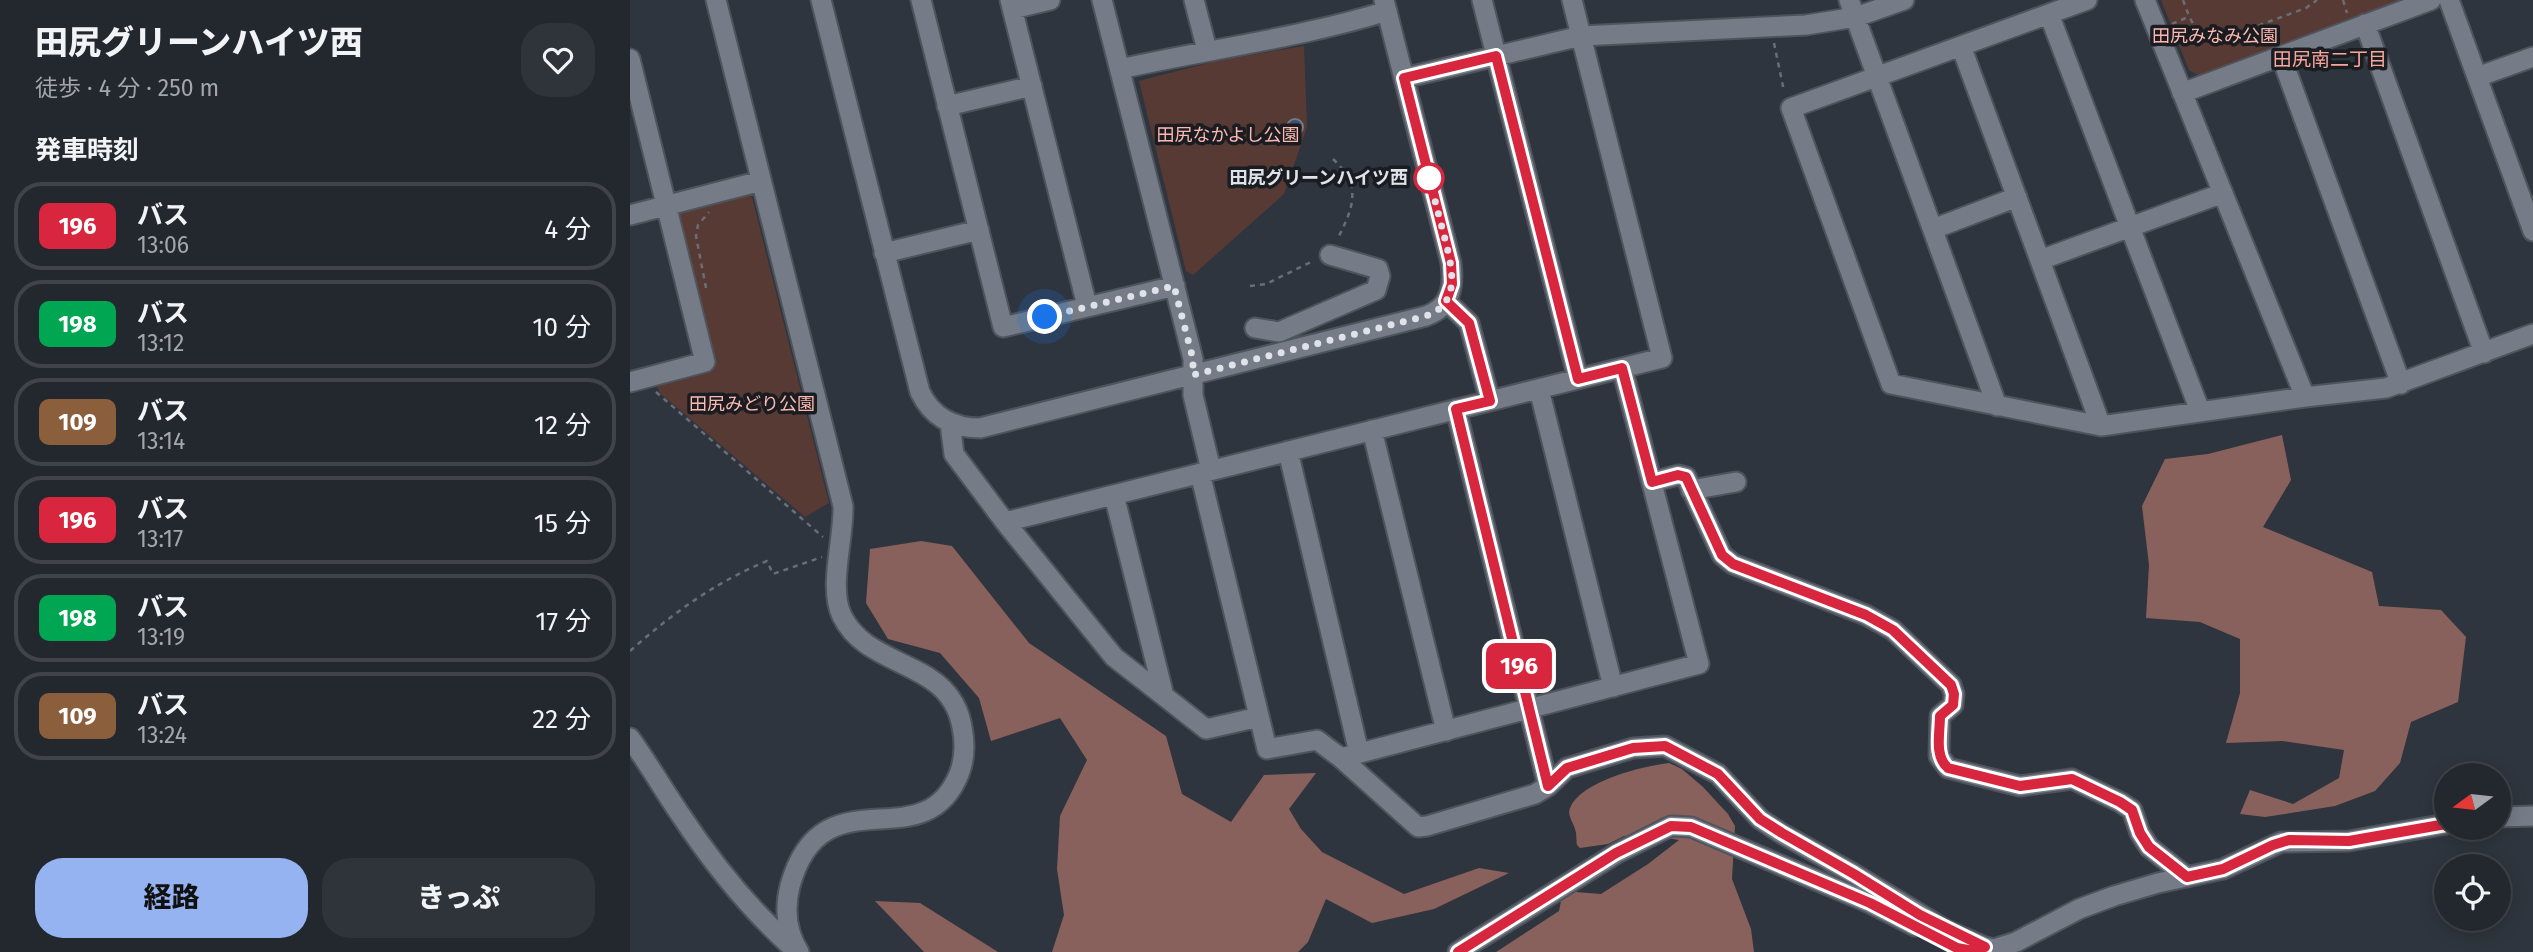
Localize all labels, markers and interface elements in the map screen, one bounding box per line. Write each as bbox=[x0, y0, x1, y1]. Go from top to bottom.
text: 田尻グリーンハイツ西 bbox=[35, 23, 363, 63]
button: heart bbox=[521, 23, 595, 97]
park label: 田尻みなみ公園 bbox=[2152, 25, 2278, 47]
district label: 田尻南二丁目 bbox=[2273, 48, 2387, 71]
text: 徒歩 · 4 分 · 250 m bbox=[35, 74, 219, 102]
park label: 田尻なかよし公園 bbox=[1156, 124, 1300, 146]
text: 発車時刻 bbox=[35, 135, 139, 166]
marker: 田尻グリーンハイツ西 bbox=[1414, 163, 1444, 193]
place label: 田尻グリーンハイツ西 bbox=[1229, 167, 1408, 189]
text: バス bbox=[137, 200, 189, 231]
text: 196 bbox=[58, 212, 97, 240]
text: 4 分 bbox=[544, 214, 591, 245]
text: 13:06 bbox=[137, 231, 189, 259]
text: バス bbox=[137, 298, 189, 329]
your location bbox=[1027, 299, 1062, 334]
text: 198 bbox=[58, 310, 97, 338]
text: 10 分 bbox=[532, 312, 591, 343]
text: 13:12 bbox=[137, 329, 184, 357]
park label: 田尻みどり公園 bbox=[689, 393, 815, 415]
text: バス bbox=[137, 396, 189, 427]
text: 109 bbox=[58, 408, 97, 436]
text: 12 分 bbox=[534, 410, 591, 441]
text: 13:14 bbox=[137, 427, 185, 455]
text: バス bbox=[137, 494, 189, 525]
text: 196 bbox=[58, 506, 97, 534]
text: 15 分 bbox=[534, 508, 591, 539]
text: 13:17 bbox=[137, 525, 183, 553]
text: バス bbox=[137, 592, 189, 623]
text: 198 bbox=[58, 604, 97, 632]
text: 17 分 bbox=[535, 606, 591, 637]
text: 13:19 bbox=[137, 623, 185, 651]
line badge: 196 bbox=[1479, 643, 1559, 689]
text: 196 bbox=[1500, 652, 1538, 680]
text: バス bbox=[137, 690, 189, 721]
text: 109 bbox=[58, 702, 97, 730]
text: 22 分 bbox=[532, 704, 591, 735]
text: 13:24 bbox=[137, 721, 187, 749]
north arrow bbox=[2434, 763, 2511, 840]
map controls bbox=[2434, 763, 2511, 931]
button: locate bbox=[2434, 854, 2511, 931]
button: 経路 bbox=[35, 858, 308, 938]
button: きっぷ bbox=[322, 858, 595, 938]

